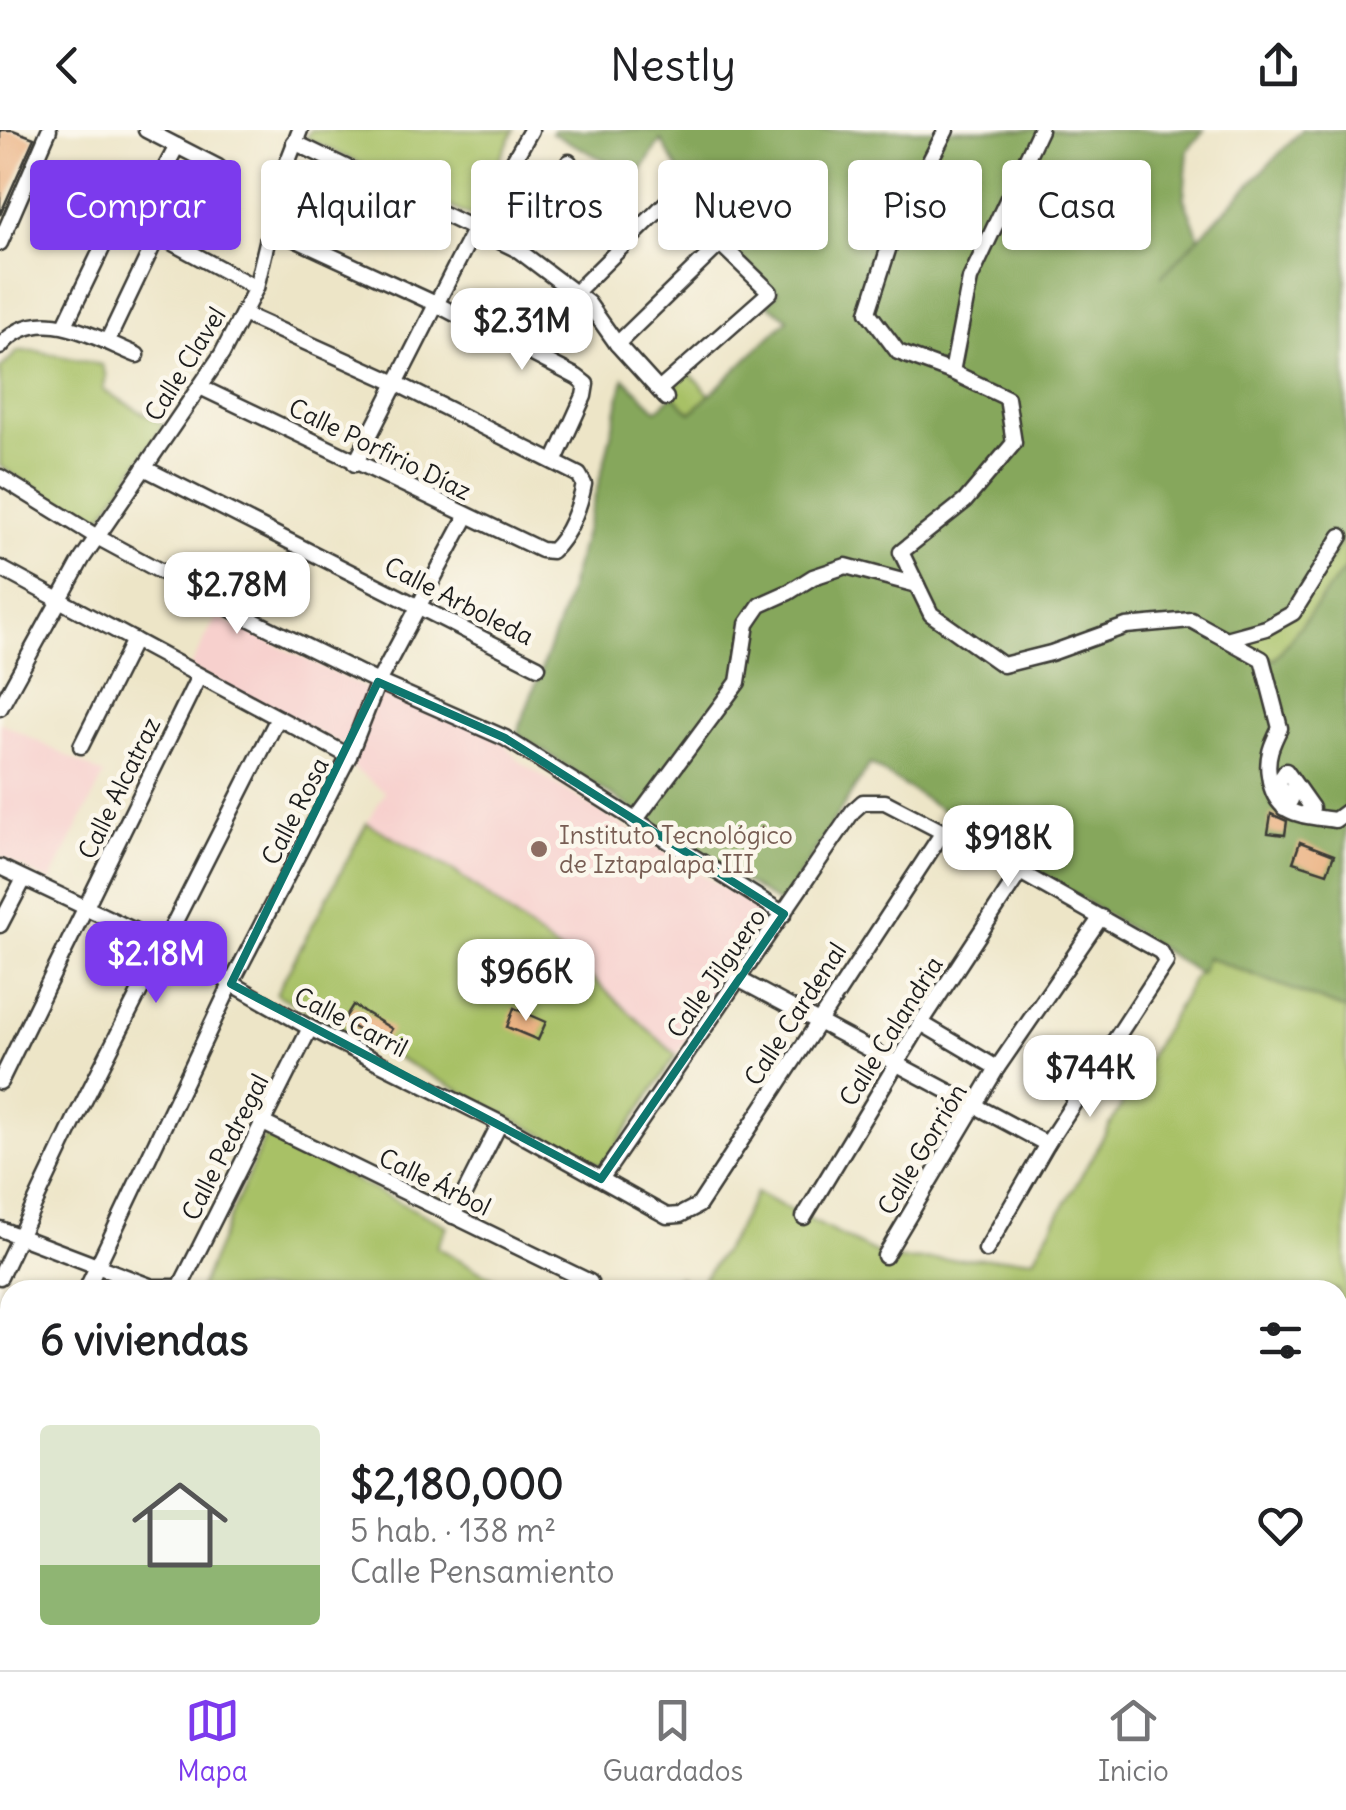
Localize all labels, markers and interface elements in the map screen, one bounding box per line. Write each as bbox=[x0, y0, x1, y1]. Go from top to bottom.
text: Nestly bbox=[610, 37, 736, 93]
icon: back bbox=[40, 38, 95, 93]
icon: share bbox=[1251, 38, 1306, 93]
chip: Comprar bbox=[30, 160, 241, 250]
chip: Alquilar bbox=[261, 160, 451, 250]
chip: Filtros bbox=[471, 160, 638, 250]
chip: Nuevo bbox=[658, 160, 828, 250]
chip: Piso bbox=[848, 160, 982, 250]
chip: Casa bbox=[1002, 160, 1151, 250]
pin: $2.31M bbox=[441, 288, 603, 373]
text: $2.31M bbox=[473, 300, 571, 341]
street label: Calle Clavel bbox=[137, 301, 233, 427]
street label: Calle Porfirio Díaz bbox=[284, 391, 476, 507]
street label: Calle Arboleda bbox=[379, 550, 539, 652]
pin: $2.78M bbox=[156, 552, 318, 637]
text: $2.78M bbox=[186, 564, 288, 605]
street label: Calle Alcatraz bbox=[71, 712, 167, 864]
street label: Calle Rosa bbox=[254, 752, 336, 870]
pin: $918K bbox=[938, 805, 1078, 890]
text: $918K bbox=[964, 817, 1052, 858]
place label: Instituto Tecnológico de Iztapalapa III bbox=[559, 819, 793, 880]
marker: Instituto Tecnológico de Iztapalapa III bbox=[528, 838, 550, 860]
street label: Calle Jilguero bbox=[660, 902, 772, 1044]
pin: $2.18M bbox=[75, 921, 237, 1006]
text: $2.18M bbox=[107, 933, 205, 974]
street label: Calle Cardenal bbox=[737, 937, 853, 1091]
pin: $966K bbox=[456, 939, 596, 1024]
street label: Calle Calandria bbox=[832, 950, 950, 1112]
text: $966K bbox=[480, 951, 572, 992]
street label: Calle Carril bbox=[289, 980, 413, 1064]
pin: $744K bbox=[1020, 1035, 1160, 1120]
text: $744K bbox=[1045, 1047, 1135, 1088]
street label: Calle Pedregal bbox=[174, 1068, 276, 1226]
street label: Calle Gorrión bbox=[870, 1077, 974, 1221]
street label: Calle Árbol bbox=[374, 1141, 496, 1223]
icon: filters bbox=[1253, 1313, 1308, 1368]
text: 6 viviendas bbox=[40, 1314, 249, 1366]
text: $2,180,000 bbox=[350, 1458, 564, 1510]
icon: home bbox=[120, 1465, 240, 1585]
icon: heart bbox=[1253, 1498, 1308, 1553]
text: 5 hab. · 138 m² bbox=[350, 1510, 556, 1551]
text: Calle Pensamiento bbox=[350, 1551, 614, 1592]
tab: Mapa bbox=[177, 1693, 248, 1789]
tab: Guardados bbox=[602, 1693, 743, 1789]
tab: Inicio bbox=[1098, 1693, 1169, 1789]

